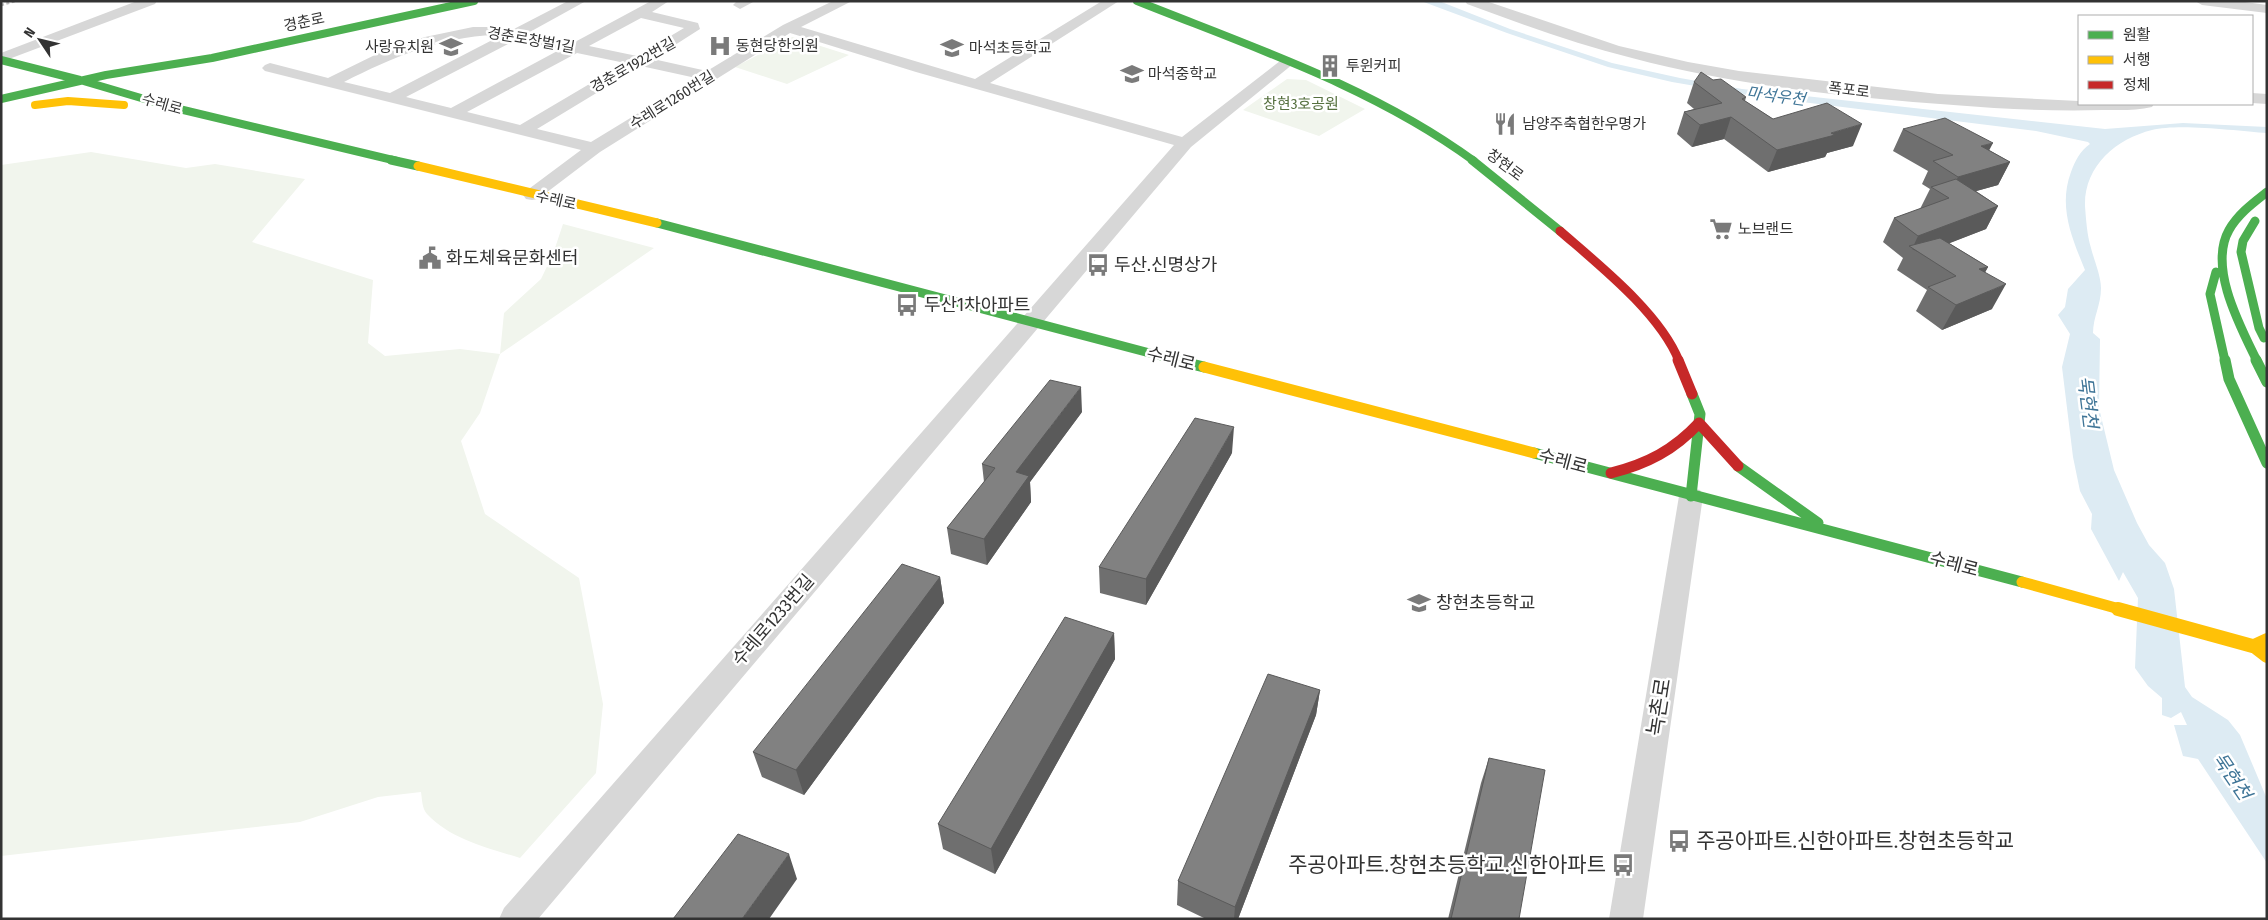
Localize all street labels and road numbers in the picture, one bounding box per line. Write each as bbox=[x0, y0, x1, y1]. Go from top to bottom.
street label: 경춘로 bbox=[282, 9, 326, 35]
street label: 경춘로창벌1길 bbox=[486, 23, 576, 57]
street label: 경춘로1922번길 bbox=[587, 33, 679, 97]
street label: 수레로1260번길 bbox=[626, 67, 718, 133]
street label: 폭포로 bbox=[1827, 79, 1871, 101]
street label: 수레로 bbox=[140, 90, 184, 118]
street label: 창현로 bbox=[1483, 145, 1527, 185]
street label: 수레로 bbox=[534, 187, 578, 213]
street label: 수레로 bbox=[1144, 342, 1198, 376]
street label: 수레로 bbox=[1536, 444, 1590, 478]
street label: 수레로 bbox=[1927, 547, 1981, 581]
street label: 수레로1233번길 bbox=[727, 570, 819, 670]
street label: 녹촌로 bbox=[1642, 676, 1676, 738]

